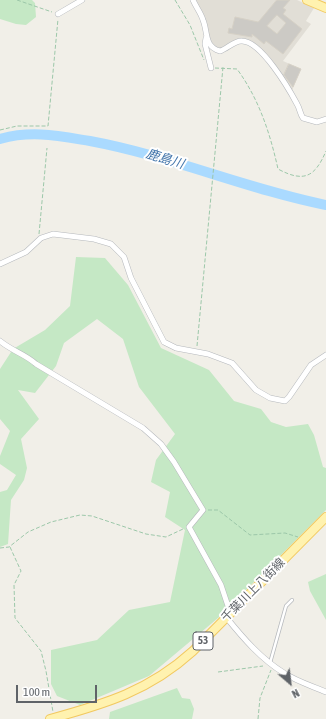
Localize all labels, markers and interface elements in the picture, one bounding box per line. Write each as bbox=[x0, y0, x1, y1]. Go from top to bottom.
water label: 鹿島川 bbox=[144, 146, 186, 172]
street label: 千葉川上八街線 bbox=[218, 555, 288, 625]
road number: 53 bbox=[193, 632, 213, 650]
north arrow bbox=[270, 663, 310, 703]
scale bar bbox=[18, 677, 99, 703]
text: 100 m bbox=[23, 685, 50, 699]
text: N bbox=[290, 687, 301, 700]

